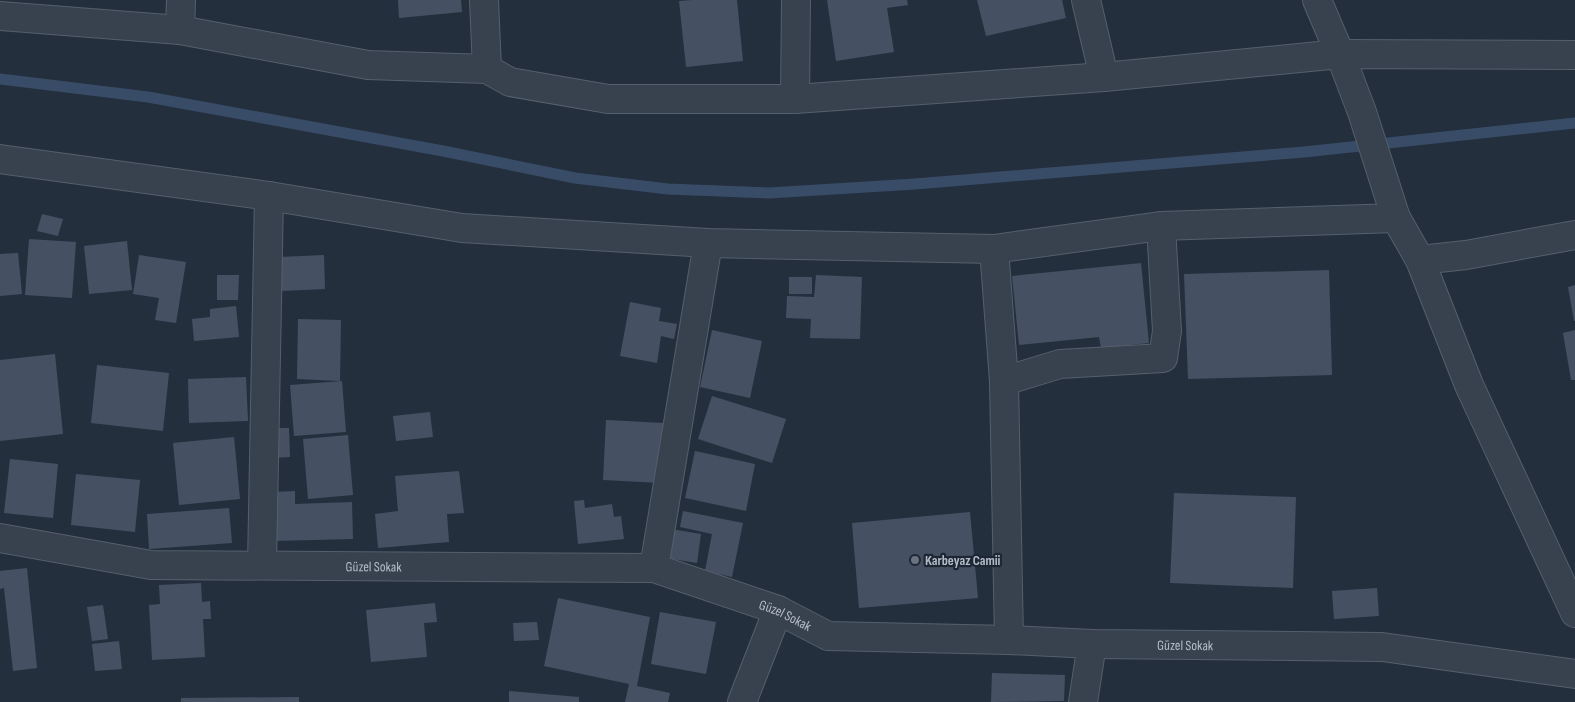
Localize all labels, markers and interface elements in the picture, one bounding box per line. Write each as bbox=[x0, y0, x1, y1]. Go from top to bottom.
place label: Karbeyaz Camii bbox=[925, 552, 1001, 569]
marker: Karbeyaz Camii bbox=[909, 554, 921, 566]
street label: Güzel Sokak bbox=[345, 558, 402, 575]
street label: Güzel Sokak bbox=[757, 596, 815, 635]
street label: Güzel Sokak bbox=[1157, 637, 1214, 654]

